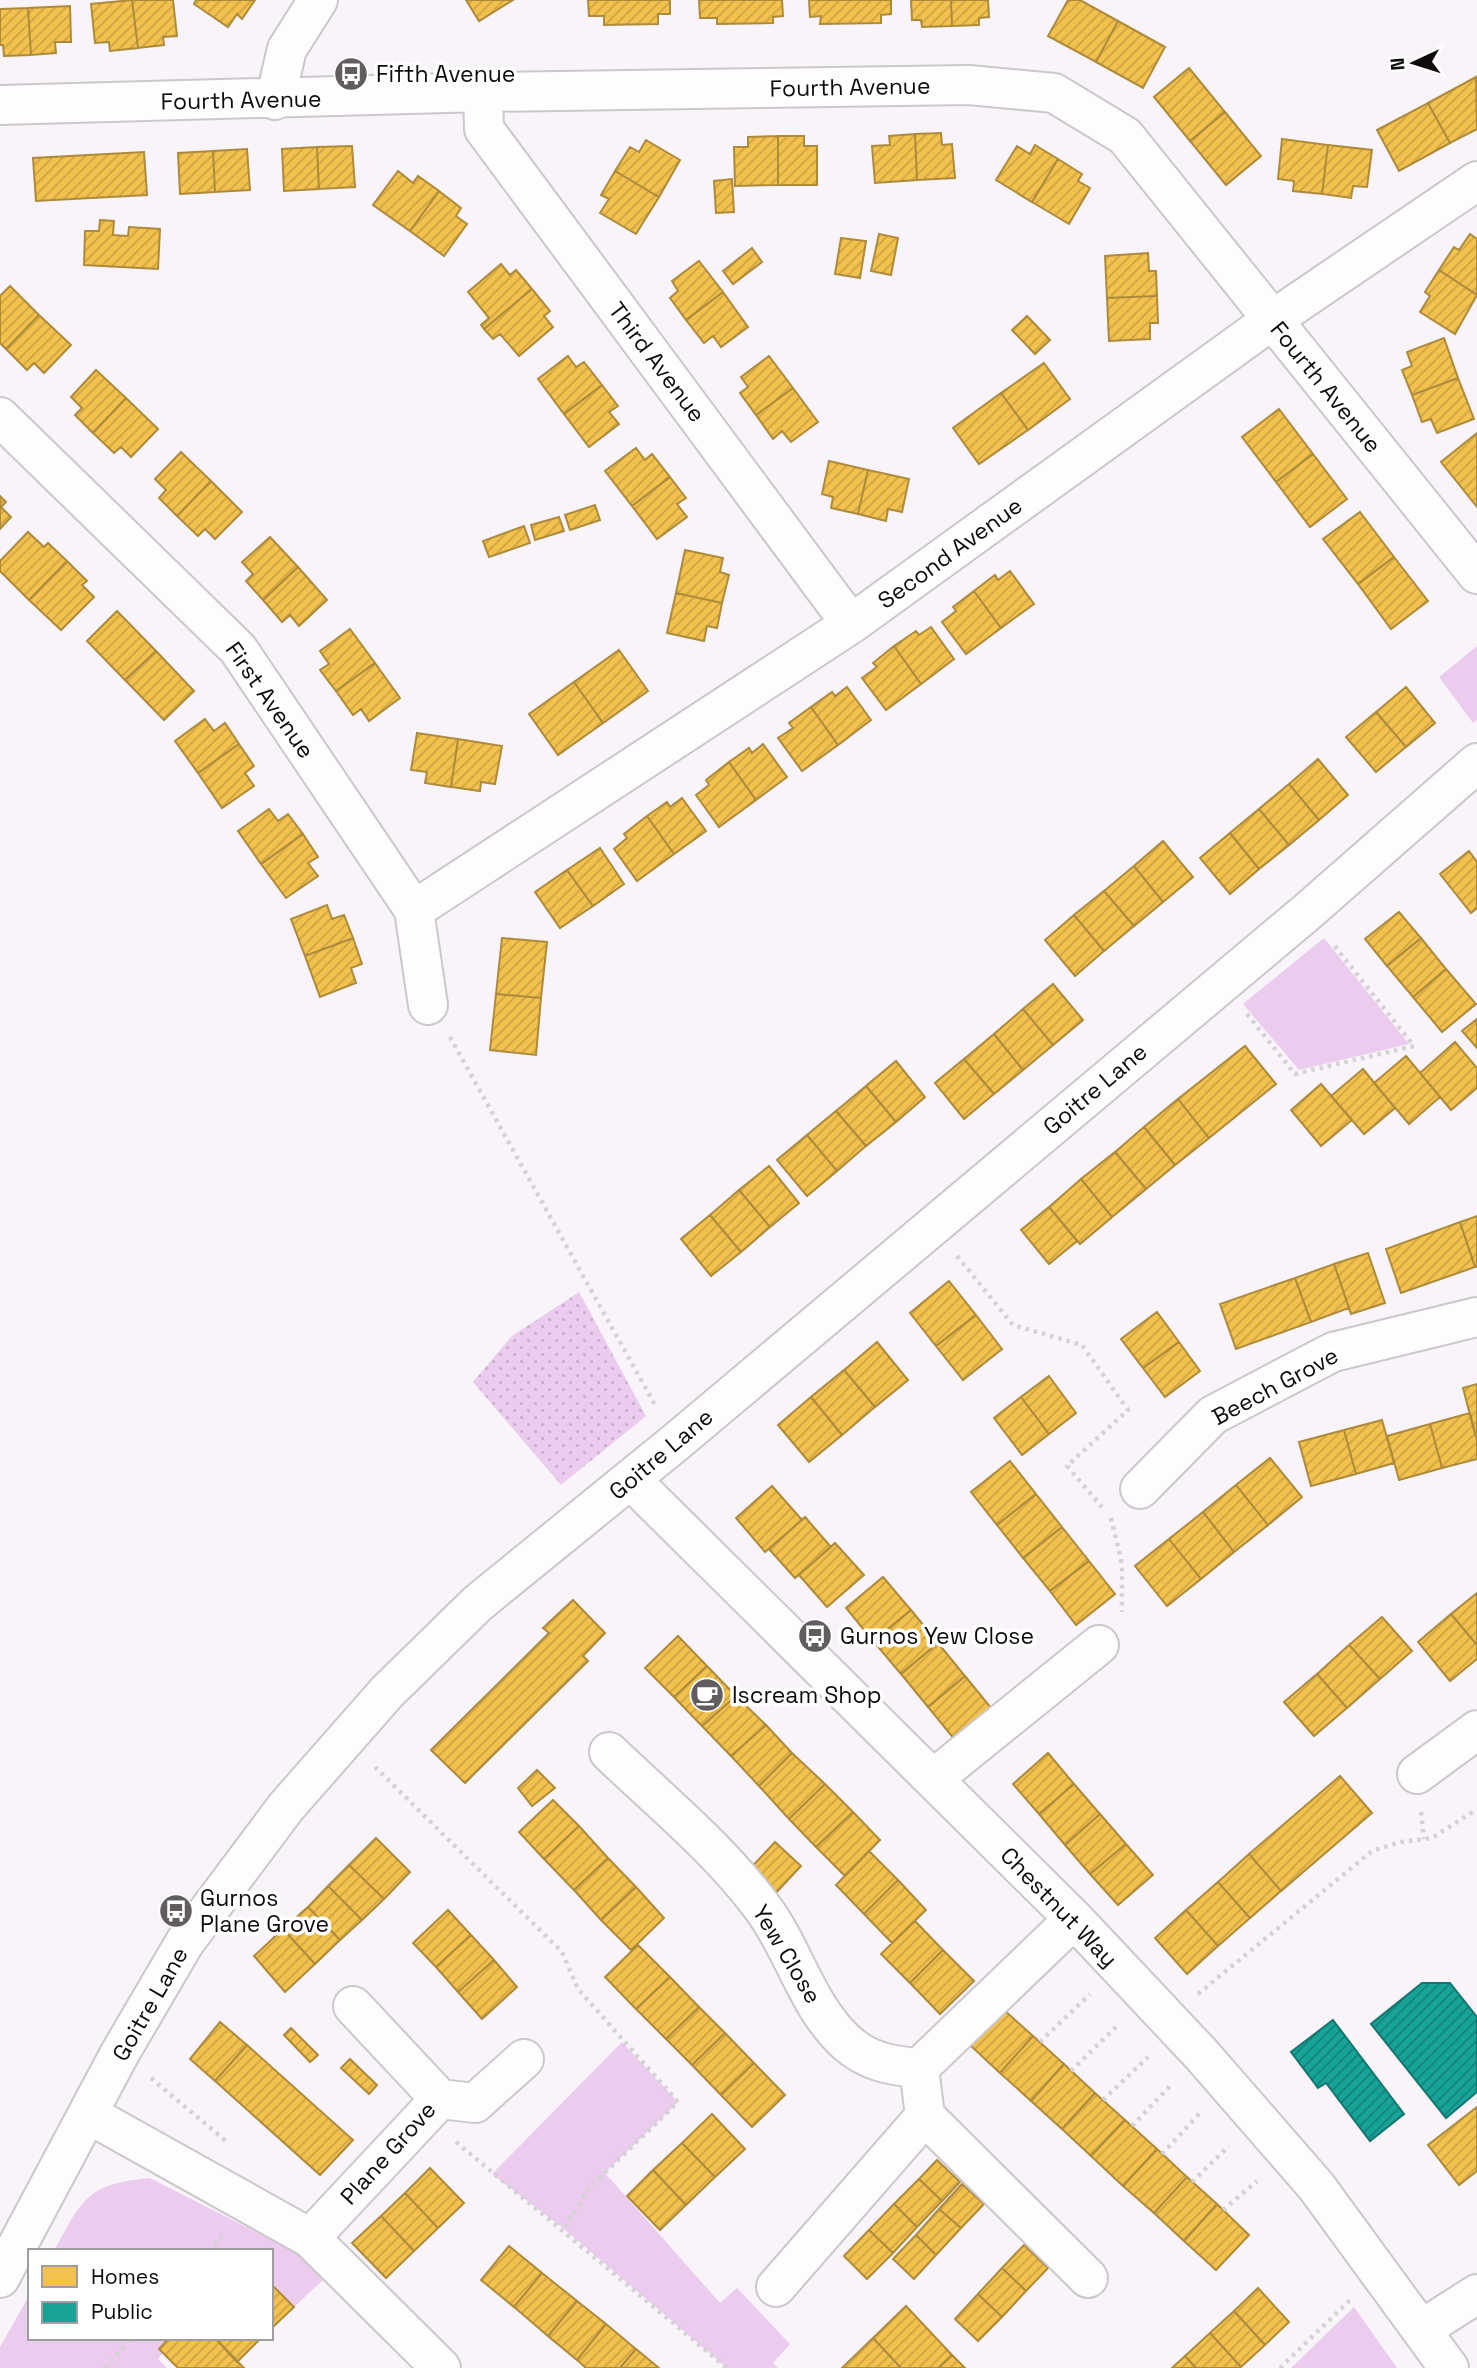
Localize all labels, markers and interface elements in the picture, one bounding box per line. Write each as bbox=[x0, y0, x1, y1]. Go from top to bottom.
north arrow bbox=[1379, 28, 1449, 98]
bus stop icon: Fifth Avenue bbox=[332, 55, 370, 93]
text: N bbox=[1385, 57, 1410, 71]
place label: Fifth Avenue bbox=[376, 59, 515, 89]
street label: Fourth Avenue bbox=[769, 71, 931, 103]
street label: Fourth Avenue bbox=[160, 84, 322, 116]
street label: Third Avenue bbox=[602, 296, 712, 428]
street label: Fourth Avenue bbox=[1264, 315, 1388, 459]
street label: Second Avenue bbox=[872, 490, 1028, 616]
street label: First Avenue bbox=[219, 636, 321, 764]
street label: Goitre Lane bbox=[1037, 1037, 1153, 1141]
street label: Beech Grove bbox=[1207, 1340, 1343, 1432]
street label: Goitre Lane bbox=[603, 1402, 719, 1506]
bus stop icon: Gurnos Yew Close bbox=[796, 1617, 834, 1655]
place label: Gurnos Yew Close bbox=[840, 1621, 1034, 1651]
cafe icon: Iscream Shop bbox=[688, 1676, 726, 1714]
place label: Iscream Shop bbox=[732, 1680, 881, 1710]
street label: Chestnut Way bbox=[994, 1840, 1124, 1974]
place label: Gurnos Plane Grove bbox=[200, 1883, 329, 1939]
bus stop icon: Gurnos Plane Grove bbox=[157, 1892, 195, 1930]
street label: Yew Close bbox=[746, 1899, 828, 2009]
street label: Goitre Lane bbox=[105, 1942, 195, 2066]
street label: Plane Grove bbox=[334, 2095, 442, 2211]
legend bbox=[28, 2249, 273, 2340]
text: Homes bbox=[91, 2263, 159, 2290]
text: Public bbox=[91, 2298, 153, 2325]

